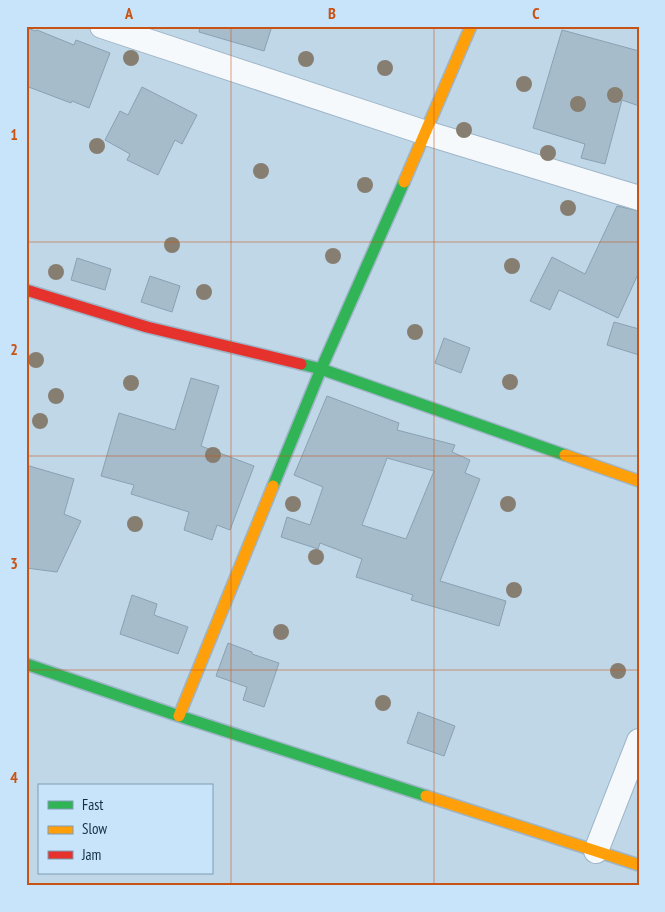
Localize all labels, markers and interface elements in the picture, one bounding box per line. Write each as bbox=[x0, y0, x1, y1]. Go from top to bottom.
text: A bbox=[124, 3, 134, 23]
text: B bbox=[328, 3, 336, 23]
text: C bbox=[532, 3, 540, 23]
text: 1 bbox=[10, 124, 18, 144]
text: 2 bbox=[10, 339, 18, 359]
text: 3 bbox=[10, 553, 18, 573]
text: 4 bbox=[10, 767, 18, 787]
legend bbox=[38, 784, 212, 874]
text: Fast bbox=[82, 795, 103, 814]
text: Slow bbox=[82, 819, 107, 838]
text: Jam bbox=[81, 845, 101, 864]

